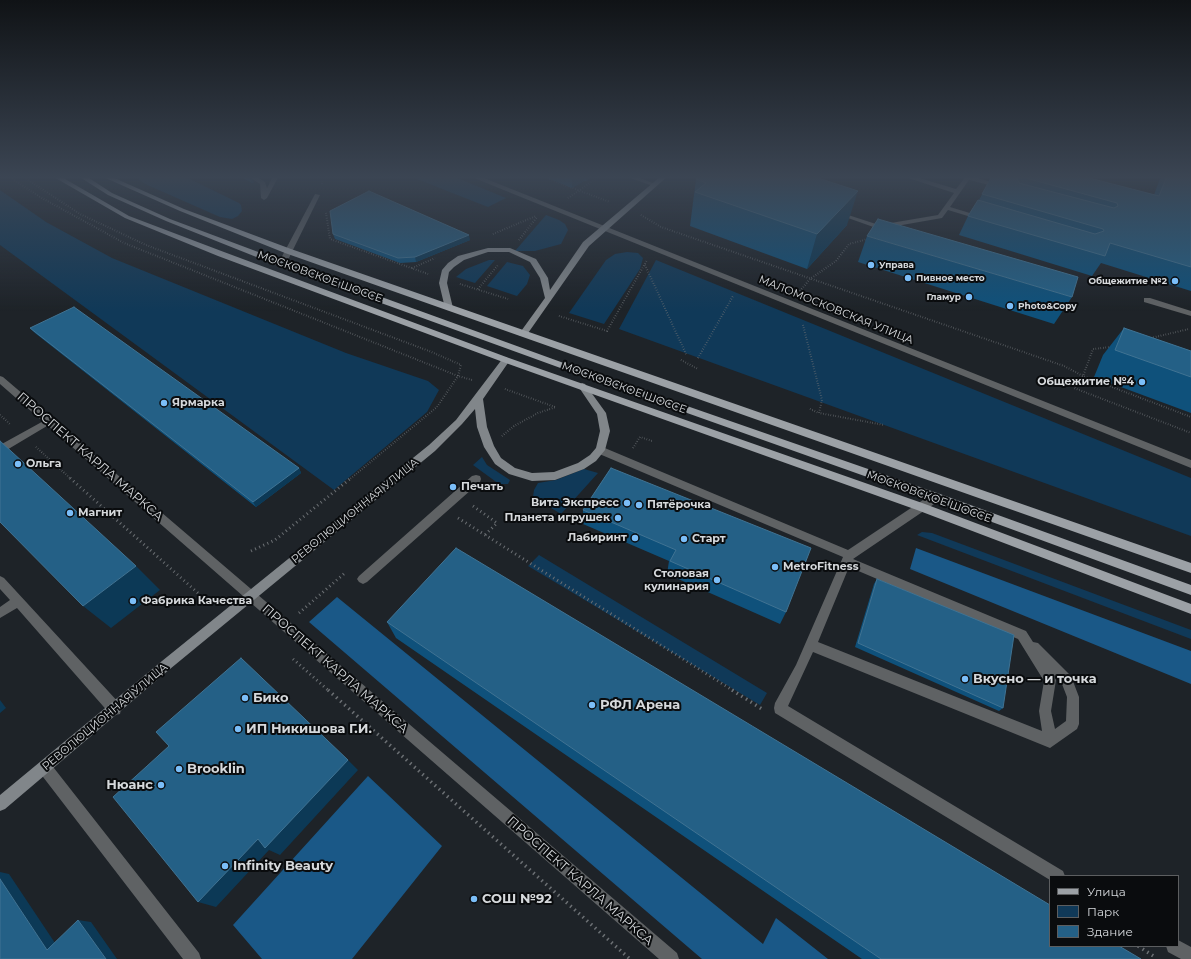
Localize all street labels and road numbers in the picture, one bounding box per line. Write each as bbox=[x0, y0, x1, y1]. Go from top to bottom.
street label: МОСКОВСКОЕ ШОССЕ bbox=[256, 248, 384, 306]
street label: МАЛОМОСКОВСКАЯ УЛИЦА bbox=[757, 273, 915, 347]
street label: МОСКОВСКОЕ ШОССЕ bbox=[560, 359, 688, 417]
street label: ПРОСПЕКТ КАРЛА МАРКСА bbox=[14, 389, 166, 525]
street label: РЕВОЛЮЦИОННАЯ УЛИЦА bbox=[289, 456, 421, 566]
street label: МОСКОВСКОЕ ШОССЕ bbox=[865, 468, 993, 526]
street label: ПРОСПЕКТ КАРЛА МАРКСА bbox=[259, 601, 411, 737]
street label: РЕВОЛЮЦИОННАЯ УЛИЦА bbox=[40, 661, 170, 773]
street label: ПРОСПЕКТ КАРЛА МАРКСА bbox=[504, 813, 656, 949]

